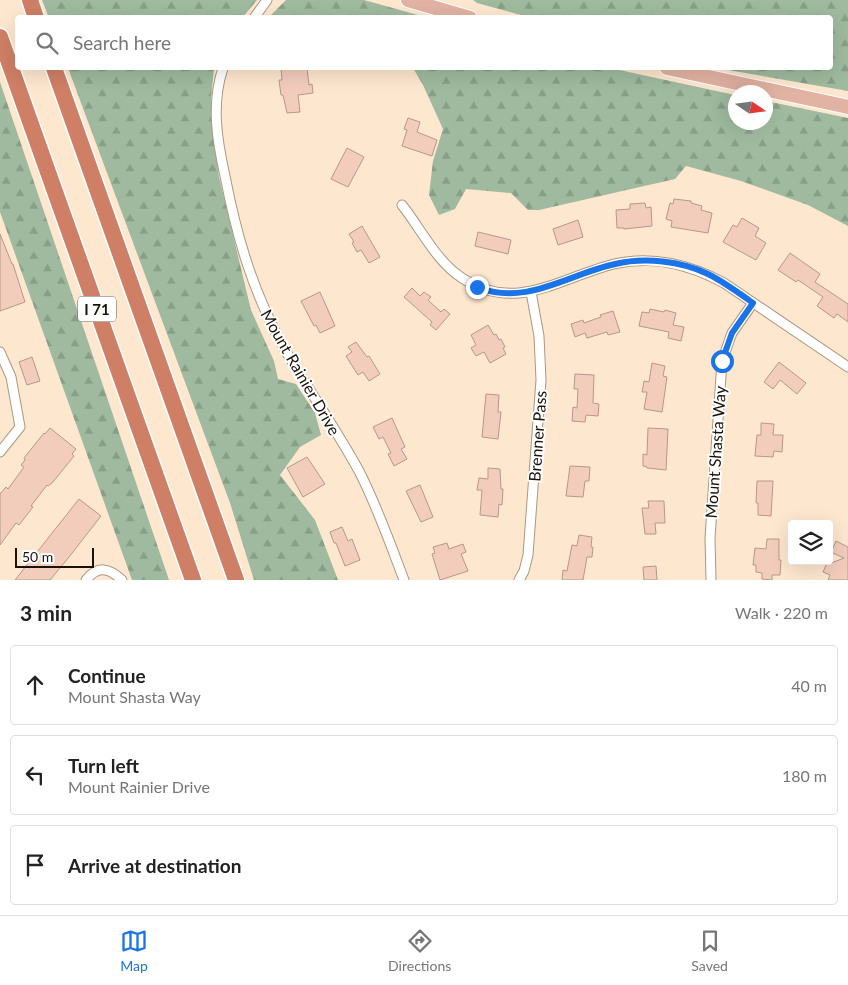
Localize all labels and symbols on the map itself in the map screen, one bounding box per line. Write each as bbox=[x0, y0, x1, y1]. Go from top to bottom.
north arrow bbox=[728, 85, 773, 130]
route end bbox=[466, 276, 489, 299]
road number: I 71 bbox=[78, 296, 116, 322]
street label: Mount Rainier Drive bbox=[257, 306, 345, 438]
route start bbox=[711, 350, 734, 373]
street label: Mount Shasta Way bbox=[701, 384, 729, 519]
street label: Brenner Pass bbox=[524, 390, 550, 482]
scale bar bbox=[15, 545, 94, 568]

